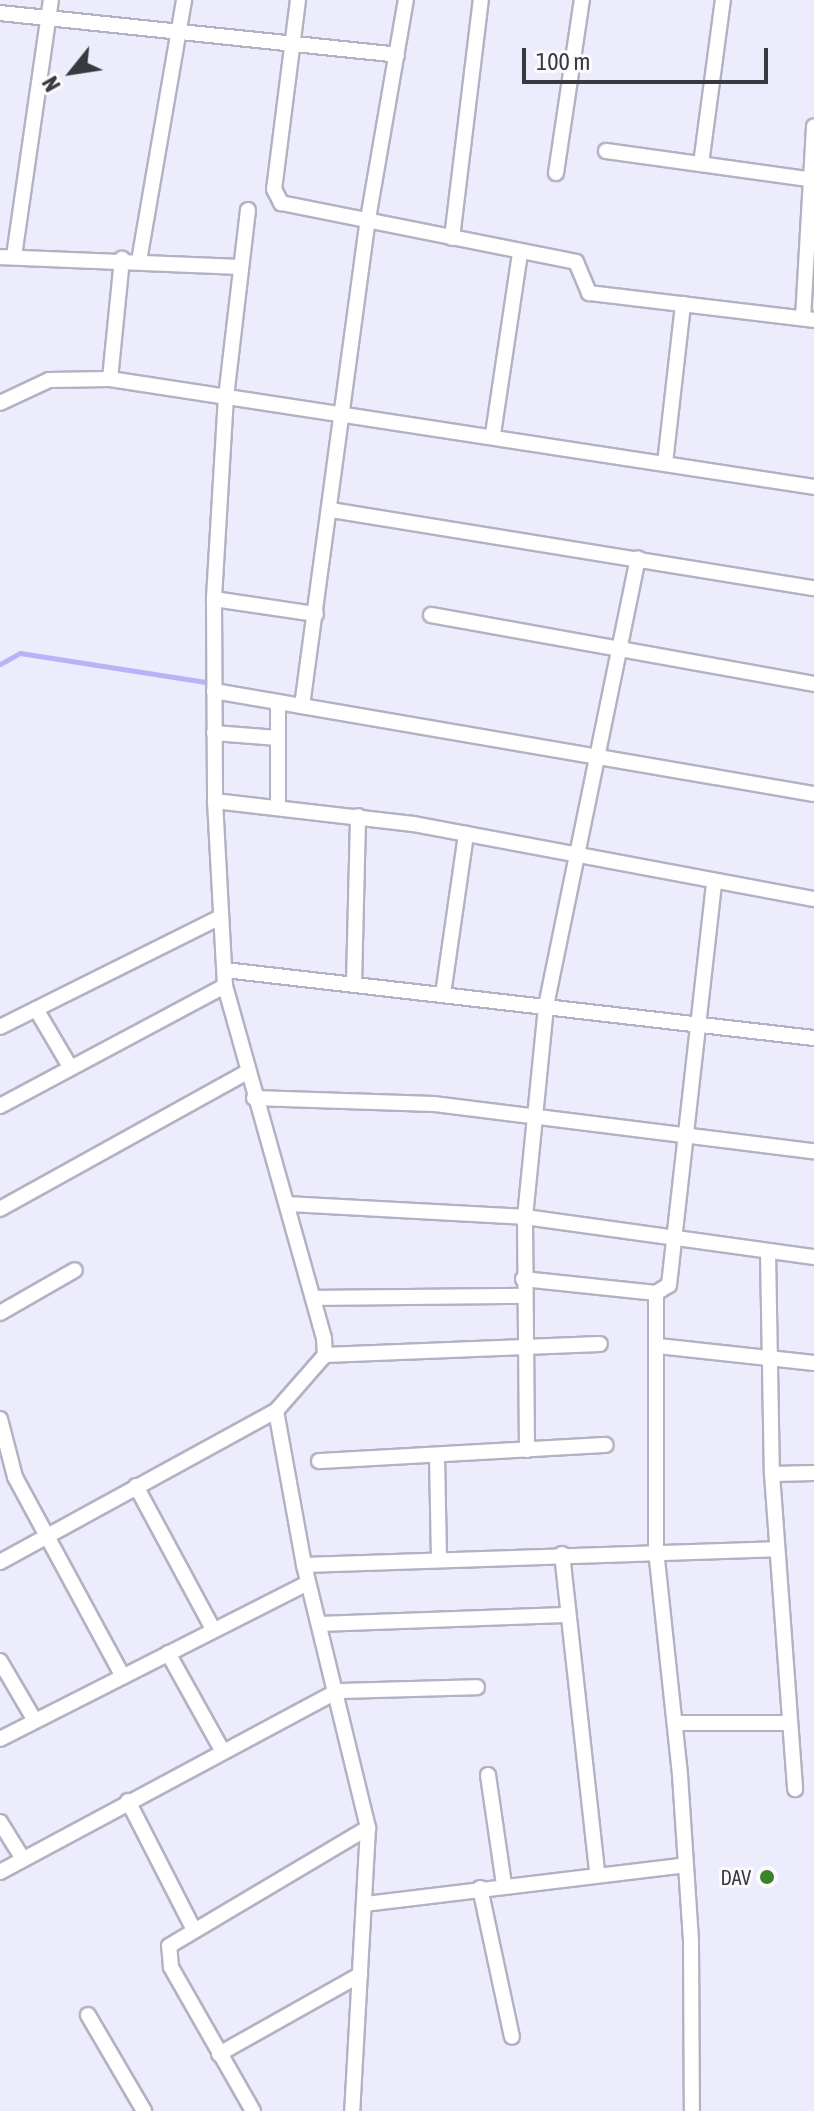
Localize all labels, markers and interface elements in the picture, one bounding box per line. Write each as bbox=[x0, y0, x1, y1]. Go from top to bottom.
north arrow bbox=[32, 32, 112, 112]
scale bar bbox=[526, 32, 772, 82]
text: 100 m bbox=[536, 48, 590, 75]
text: N bbox=[37, 72, 66, 96]
place label: DAV bbox=[721, 1865, 751, 1889]
marker: DAV bbox=[758, 1868, 776, 1886]

